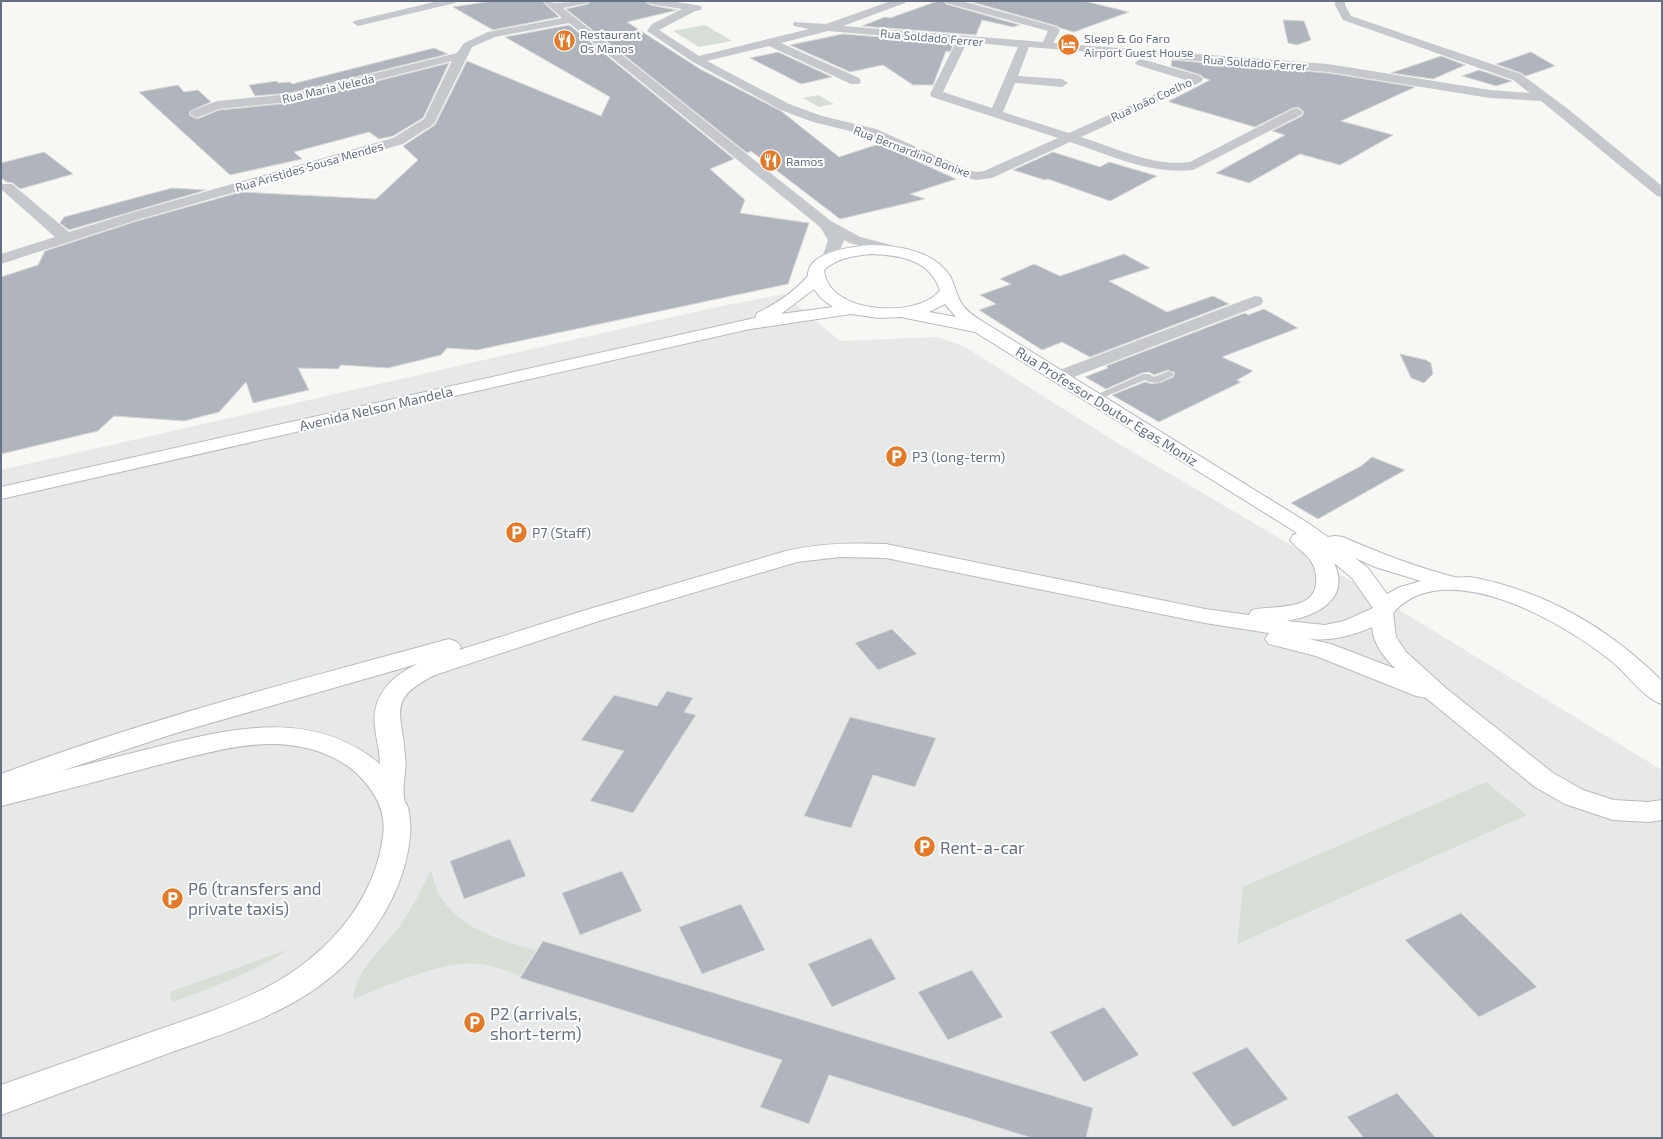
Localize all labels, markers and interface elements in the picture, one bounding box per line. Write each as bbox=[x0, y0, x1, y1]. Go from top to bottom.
street label: Rua Soldado Ferrer bbox=[880, 25, 985, 49]
place label: Restaurant Os Manos bbox=[580, 27, 641, 55]
restaurant icon: Restaurant Os Manos bbox=[551, 28, 577, 54]
place label: Sleep & Go Faro Airport Guest House bbox=[1084, 31, 1193, 59]
hotel icon: Sleep & Go Faro Airport Guest House bbox=[1055, 32, 1081, 58]
street label: Rua Soldado Ferrer bbox=[1203, 51, 1307, 73]
street label: Rua Maria Veleda bbox=[281, 71, 375, 105]
street label: Rua João Coelho bbox=[1108, 74, 1194, 124]
street label: Rua Bernardino Bonixe bbox=[852, 122, 972, 180]
street label: Rua Aristides Sousa Mendes bbox=[233, 138, 385, 194]
restaurant icon: Ramos bbox=[758, 148, 784, 174]
place label: Ramos bbox=[786, 154, 823, 168]
street label: Rua Professor Doutor Egas Moniz bbox=[1013, 343, 1201, 469]
street label: Avenida Nelson Mandela bbox=[298, 382, 454, 434]
parking icon: P3 (long-term) bbox=[884, 443, 910, 469]
place label: P3 (long-term) bbox=[912, 448, 1005, 465]
parking icon: P7 (Staff) bbox=[504, 519, 530, 545]
place label: P7 (Staff) bbox=[532, 524, 591, 541]
parking icon: Rent-a-car bbox=[911, 834, 937, 860]
place label: Rent-a-car bbox=[940, 837, 1025, 857]
place label: P6 (transfers and private taxis) bbox=[188, 878, 322, 919]
parking icon: P6 (transfers and private taxis) bbox=[159, 885, 185, 911]
place label: P2 (arrivals, short-term) bbox=[490, 1003, 582, 1043]
parking icon: P2 (arrivals, short-term) bbox=[462, 1010, 488, 1036]

